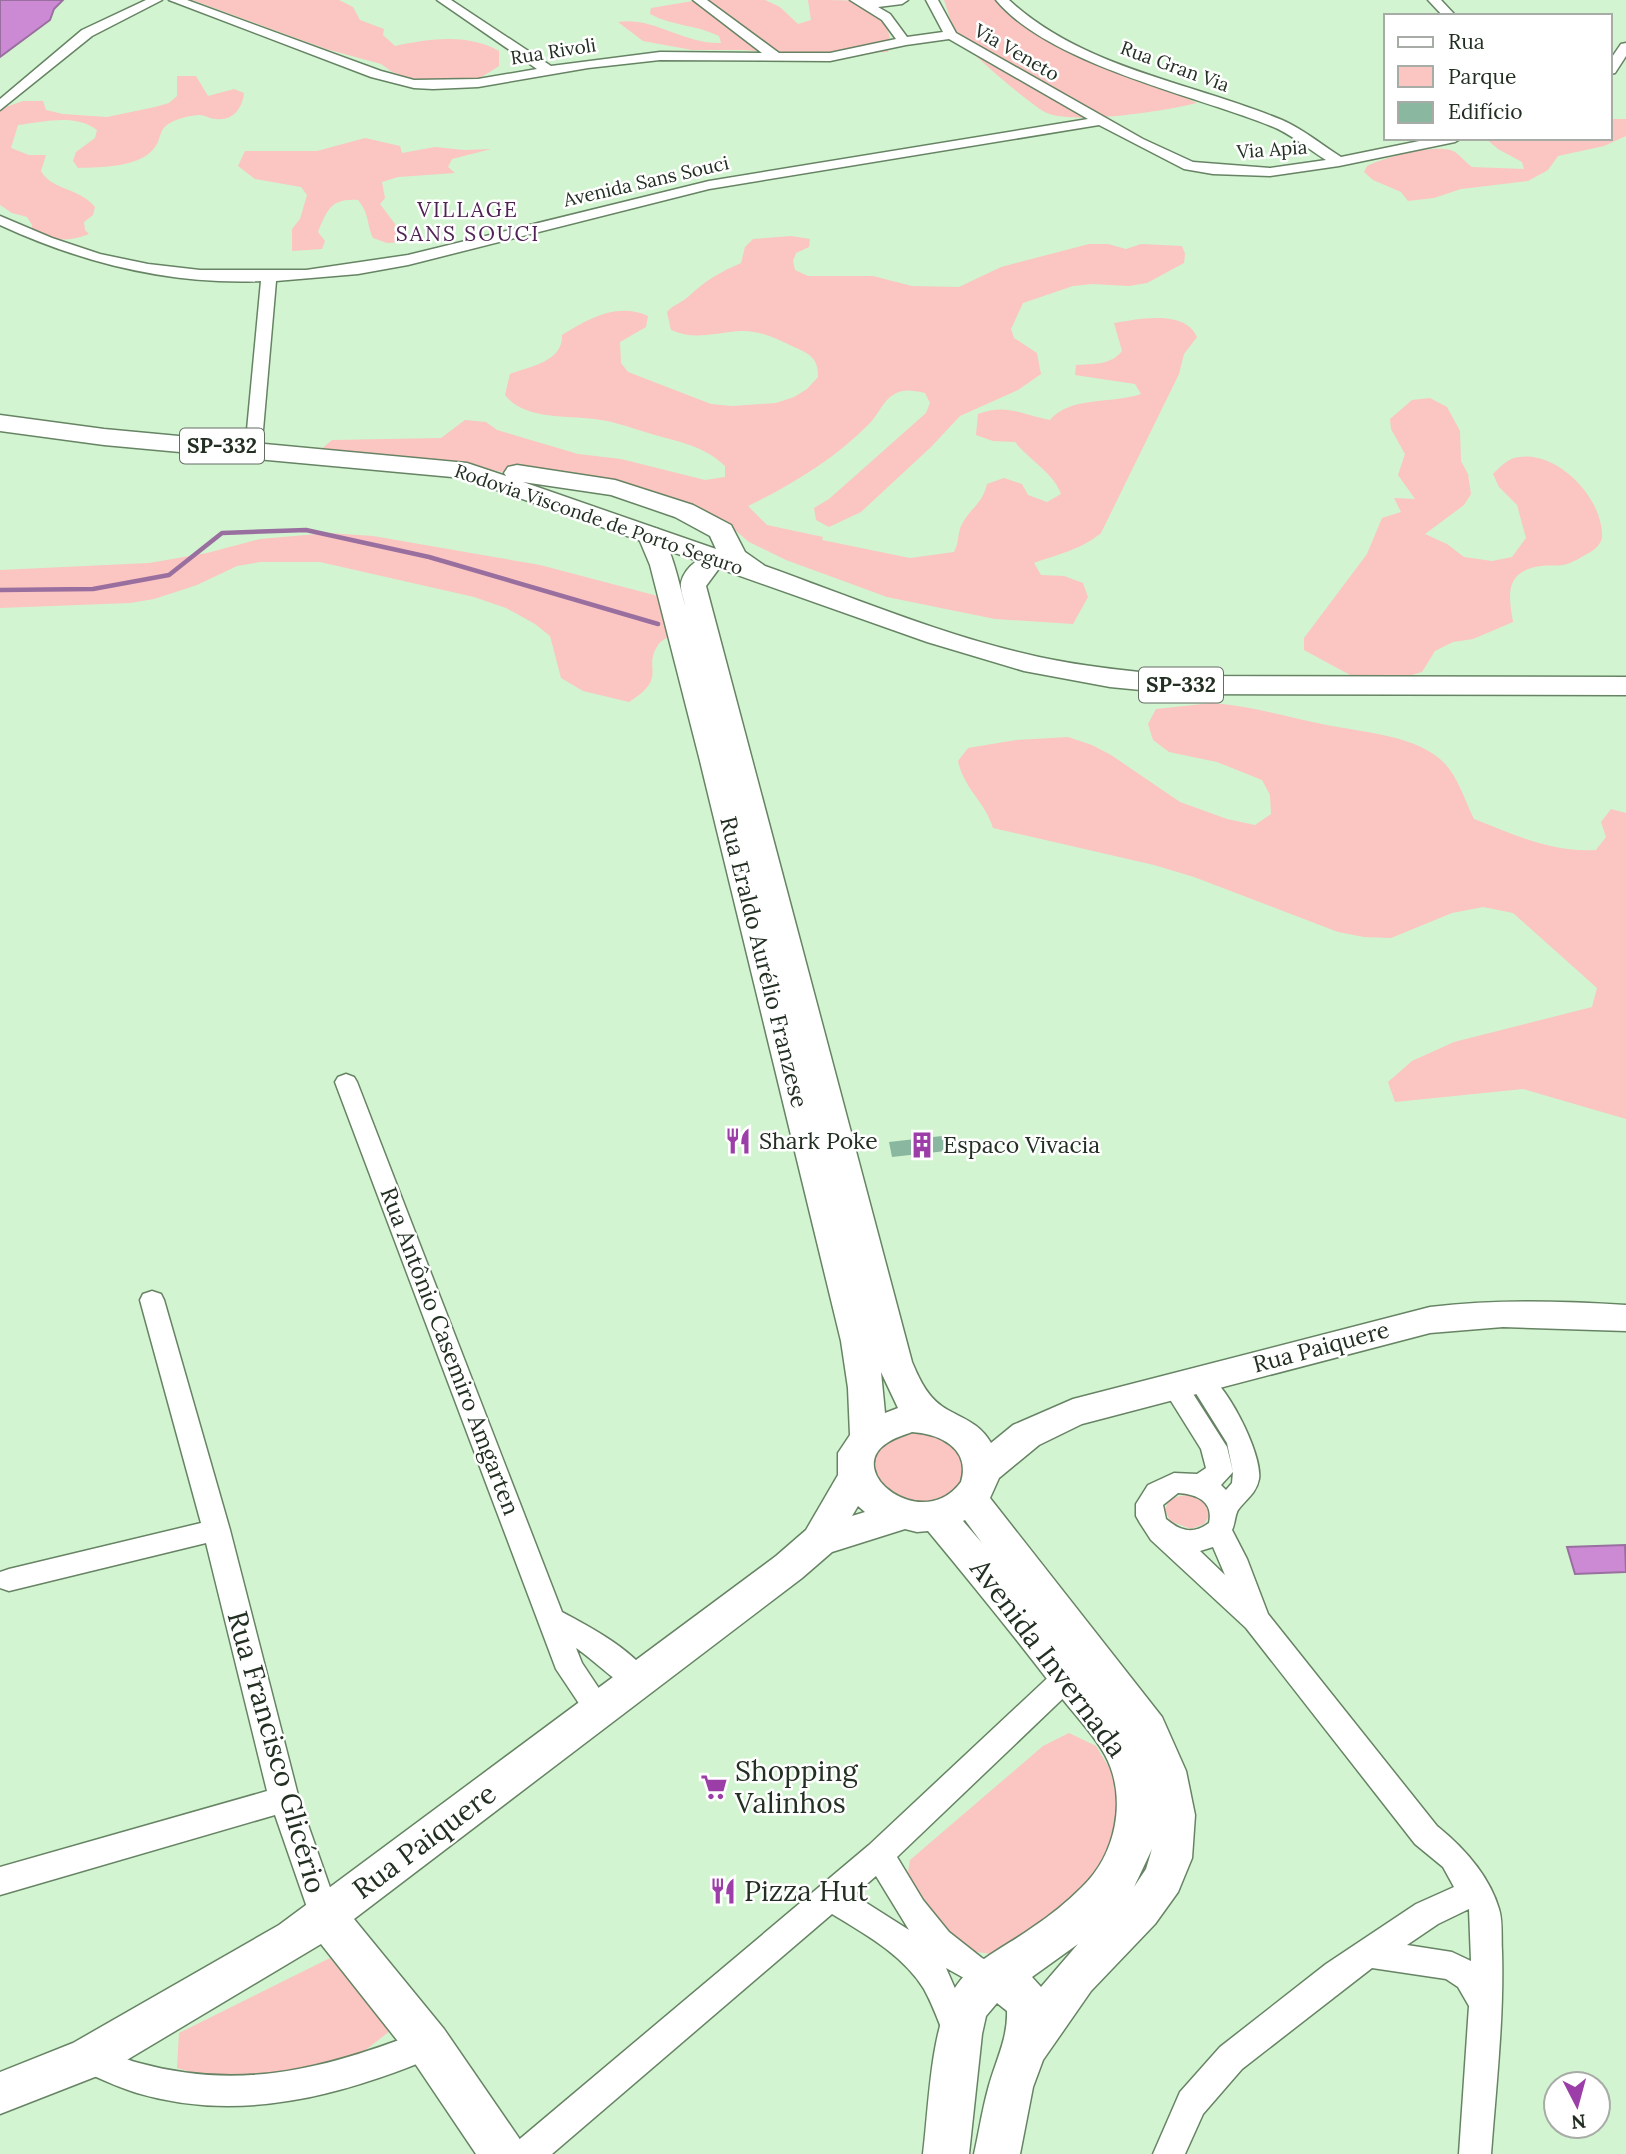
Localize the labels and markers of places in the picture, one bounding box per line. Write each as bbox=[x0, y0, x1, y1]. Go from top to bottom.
restaurant icon: Shark Poke bbox=[723, 1126, 753, 1156]
place label: Shark Poke bbox=[759, 1126, 878, 1155]
building icon: Espaco Vivacia bbox=[907, 1130, 937, 1160]
place label: Espaco Vivacia bbox=[943, 1130, 1100, 1159]
place label: Shopping Valinhos bbox=[734, 1753, 858, 1821]
supermarket icon: Shopping Valinhos bbox=[699, 1772, 729, 1802]
place label: Pizza Hut bbox=[744, 1873, 868, 1909]
restaurant icon: Pizza Hut bbox=[708, 1876, 738, 1906]

